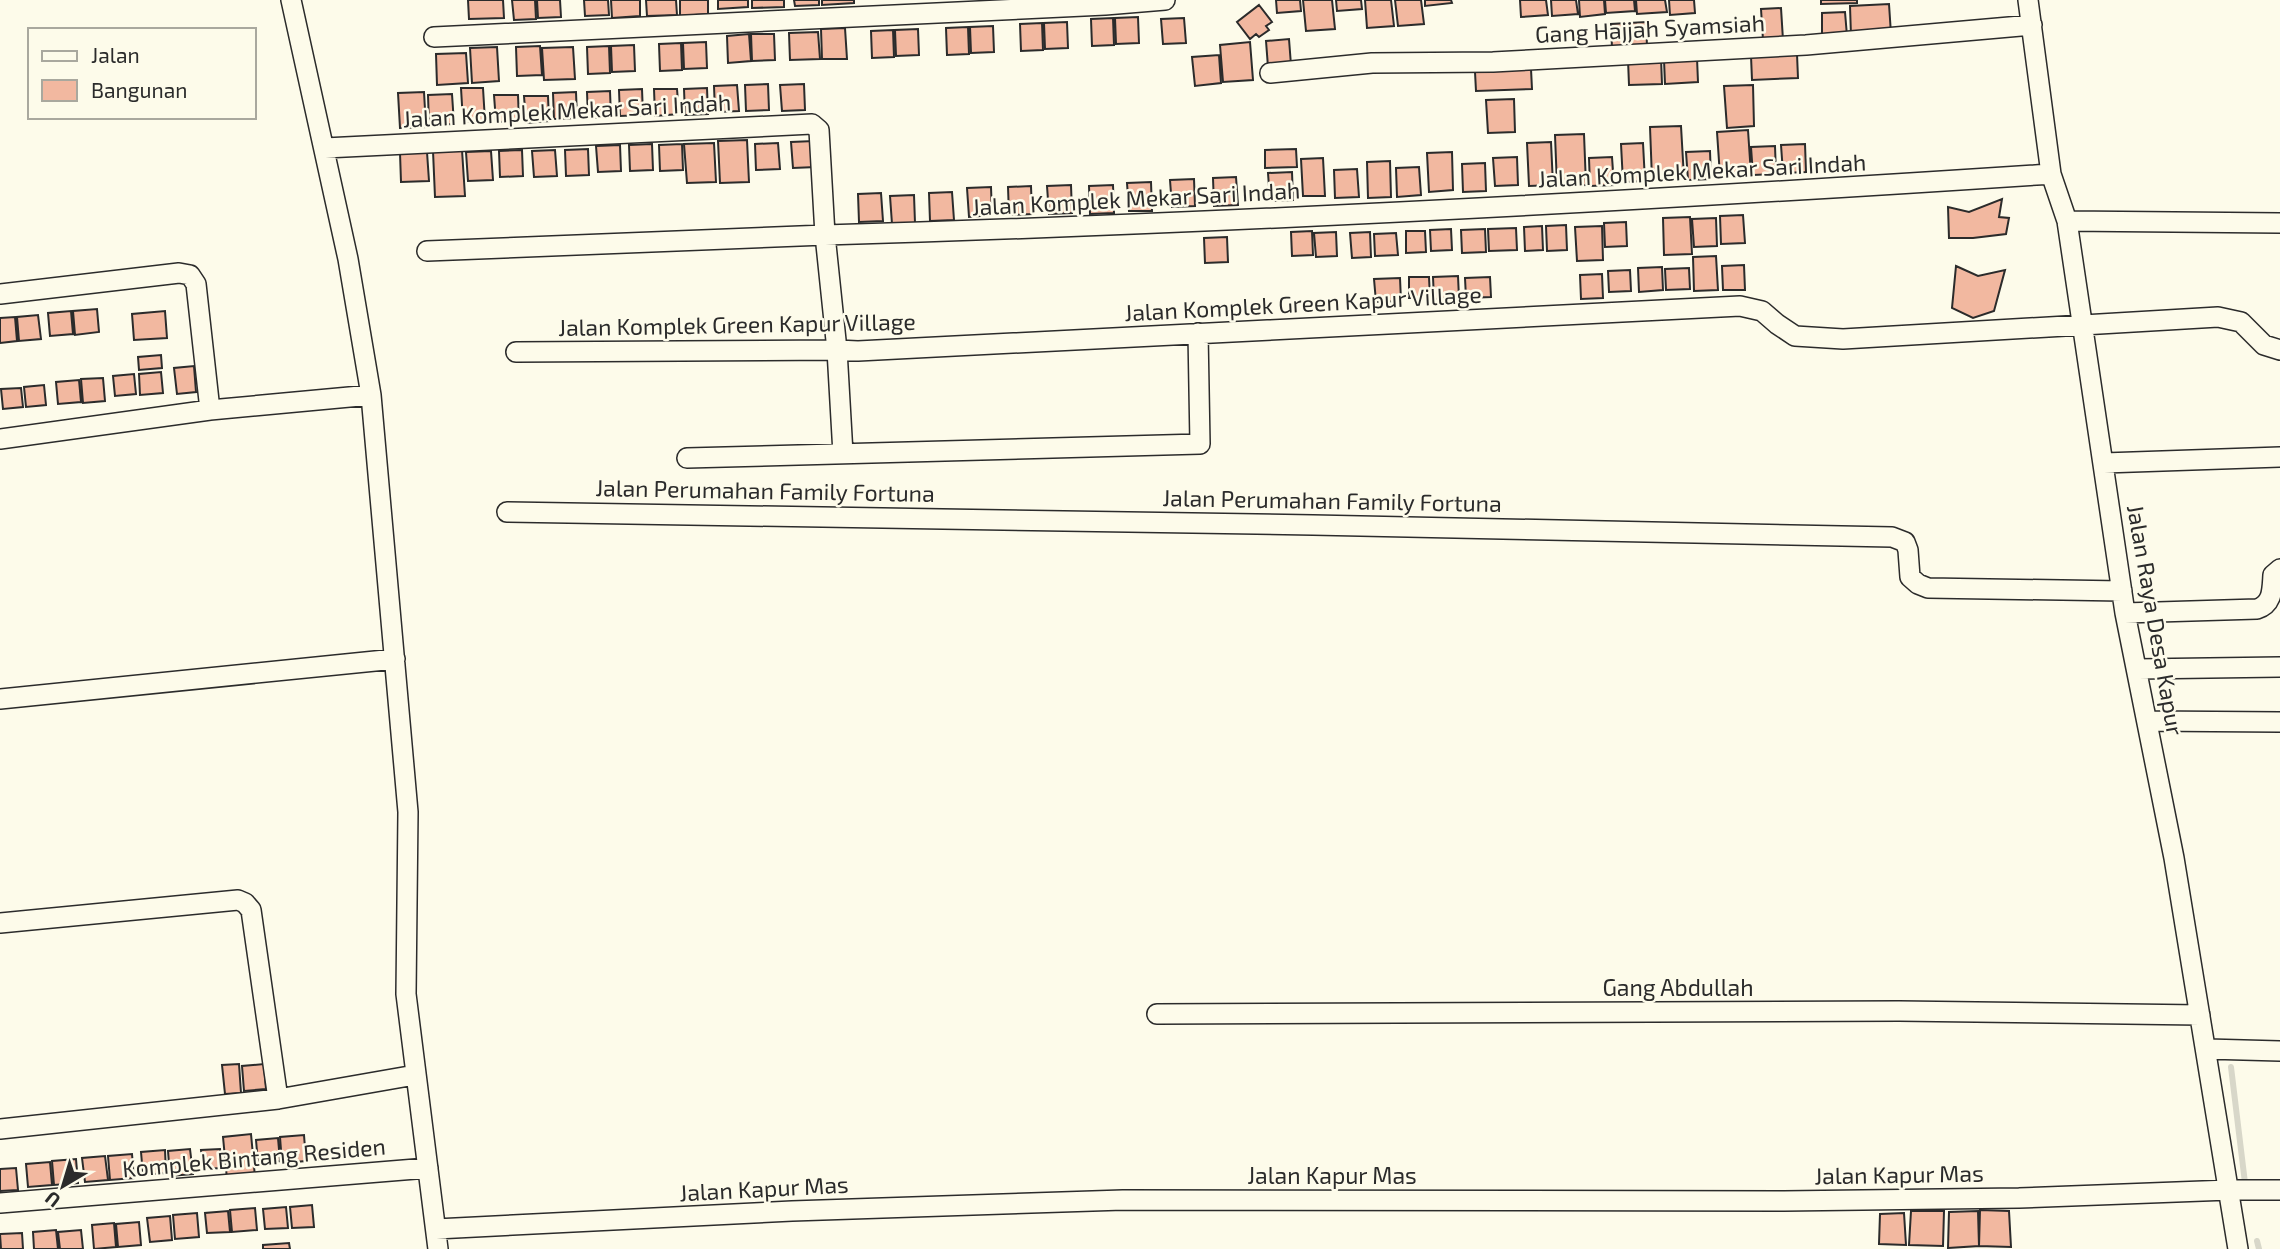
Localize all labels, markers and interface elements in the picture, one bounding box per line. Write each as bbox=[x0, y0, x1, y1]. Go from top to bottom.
street label: Gang Hajjah Syamsiah bbox=[1534, 8, 1765, 48]
legend bbox=[28, 28, 256, 119]
text: Jalan bbox=[91, 42, 140, 67]
text: Bangunan bbox=[91, 77, 187, 102]
street label: Jalan Komplek Mekar Sari Indah bbox=[402, 87, 732, 133]
street label: Jalan Komplek Mekar Sari Indah bbox=[1537, 147, 1867, 193]
street label: Jalan Komplek Mekar Sari Indah bbox=[971, 175, 1301, 221]
street label: Jalan Komplek Green Kapur Village bbox=[1124, 280, 1482, 326]
street label: Jalan Komplek Green Kapur Village bbox=[558, 307, 916, 341]
street label: Jalan Perumahan Family Fortuna bbox=[595, 473, 935, 507]
street label: Jalan Perumahan Family Fortuna bbox=[1162, 483, 1502, 517]
street label: Jalan Raya Desa Kapur bbox=[2122, 502, 2190, 737]
street label: Gang Abdullah bbox=[1602, 973, 1754, 1001]
street label: Komplek Bintang Residen bbox=[121, 1132, 387, 1182]
north arrow bbox=[28, 1151, 98, 1221]
street label: Jalan Kapur Mas bbox=[1814, 1159, 1984, 1189]
street label: Jalan Kapur Mas bbox=[1247, 1161, 1417, 1189]
street label: Jalan Kapur Mas bbox=[679, 1170, 849, 1206]
text: U bbox=[40, 1187, 64, 1213]

